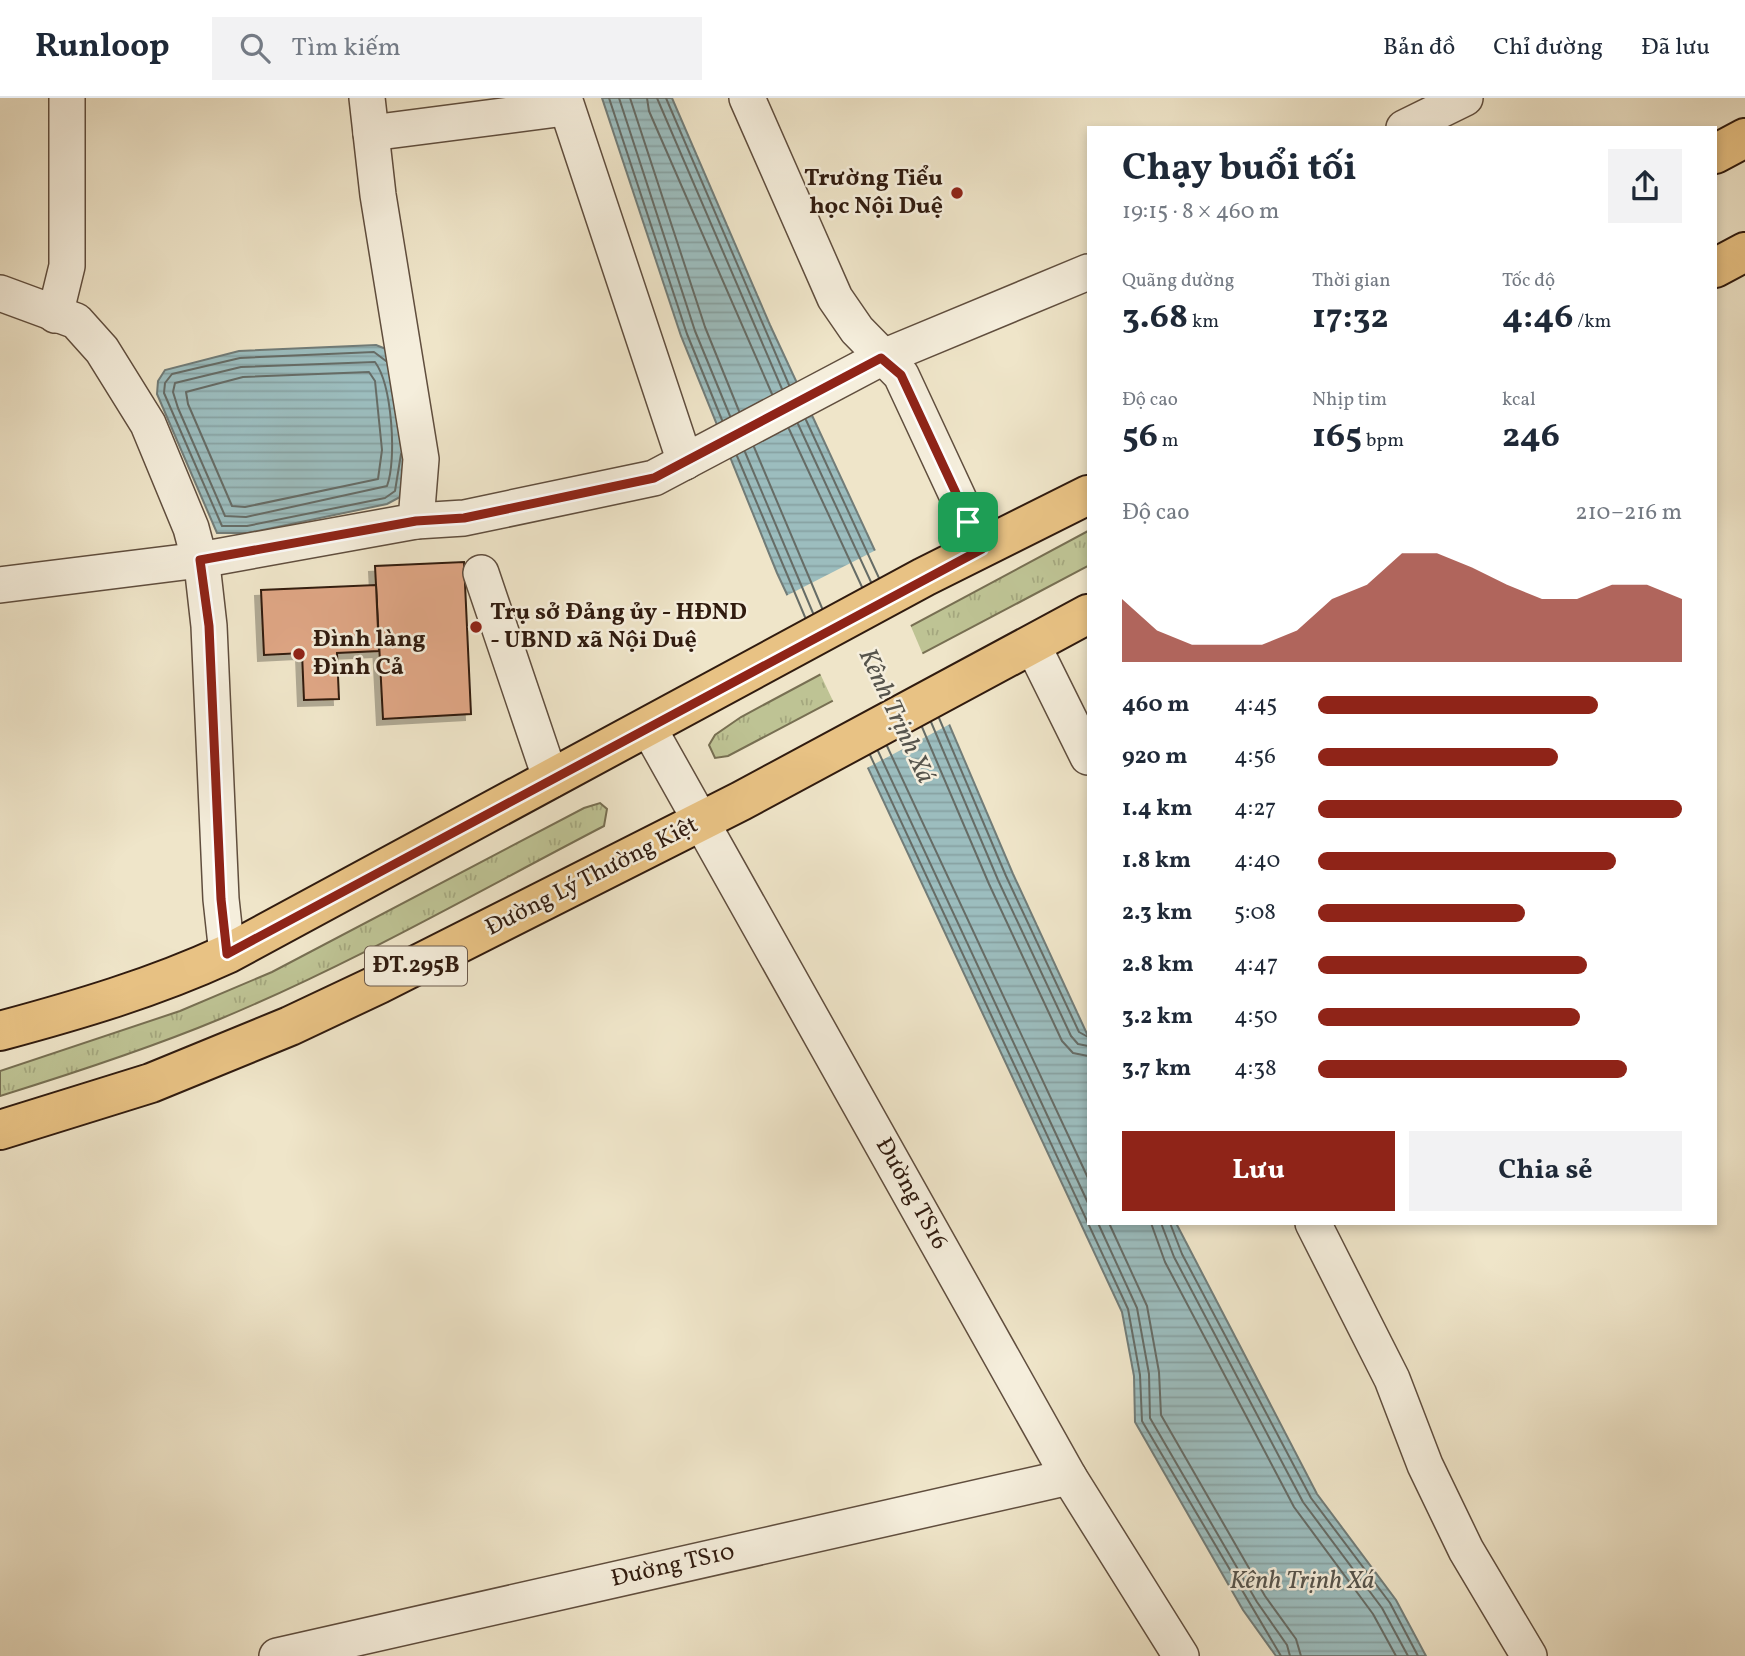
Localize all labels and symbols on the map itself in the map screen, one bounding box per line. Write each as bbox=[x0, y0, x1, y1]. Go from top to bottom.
place label: Trường Tiểu học Nội Duệ bbox=[804, 162, 943, 224]
marker: Trường Tiểu học Nội Duệ bbox=[949, 185, 965, 201]
pin bbox=[938, 492, 998, 552]
place label: Trụ sở Đảng ủy - HĐND - UBND xã Nội Duệ bbox=[490, 596, 747, 658]
marker: Trụ sở Đảng ủy - HĐND - UBND xã Nội Duệ bbox=[468, 619, 484, 635]
place label: Đình làng Đình Cả bbox=[313, 623, 426, 685]
water label: Kênh Trịnh Xá bbox=[849, 643, 943, 789]
marker: Đình làng Đình Cả bbox=[291, 646, 307, 662]
street label: Đường Lý Thường Kiệt bbox=[480, 809, 704, 945]
road number: ĐT.295B bbox=[365, 946, 467, 986]
street label: Đường TS16 bbox=[866, 1132, 956, 1256]
street label: Đường TS10 bbox=[608, 1535, 738, 1597]
water label: Kênh Trịnh Xá bbox=[1229, 1563, 1375, 1599]

